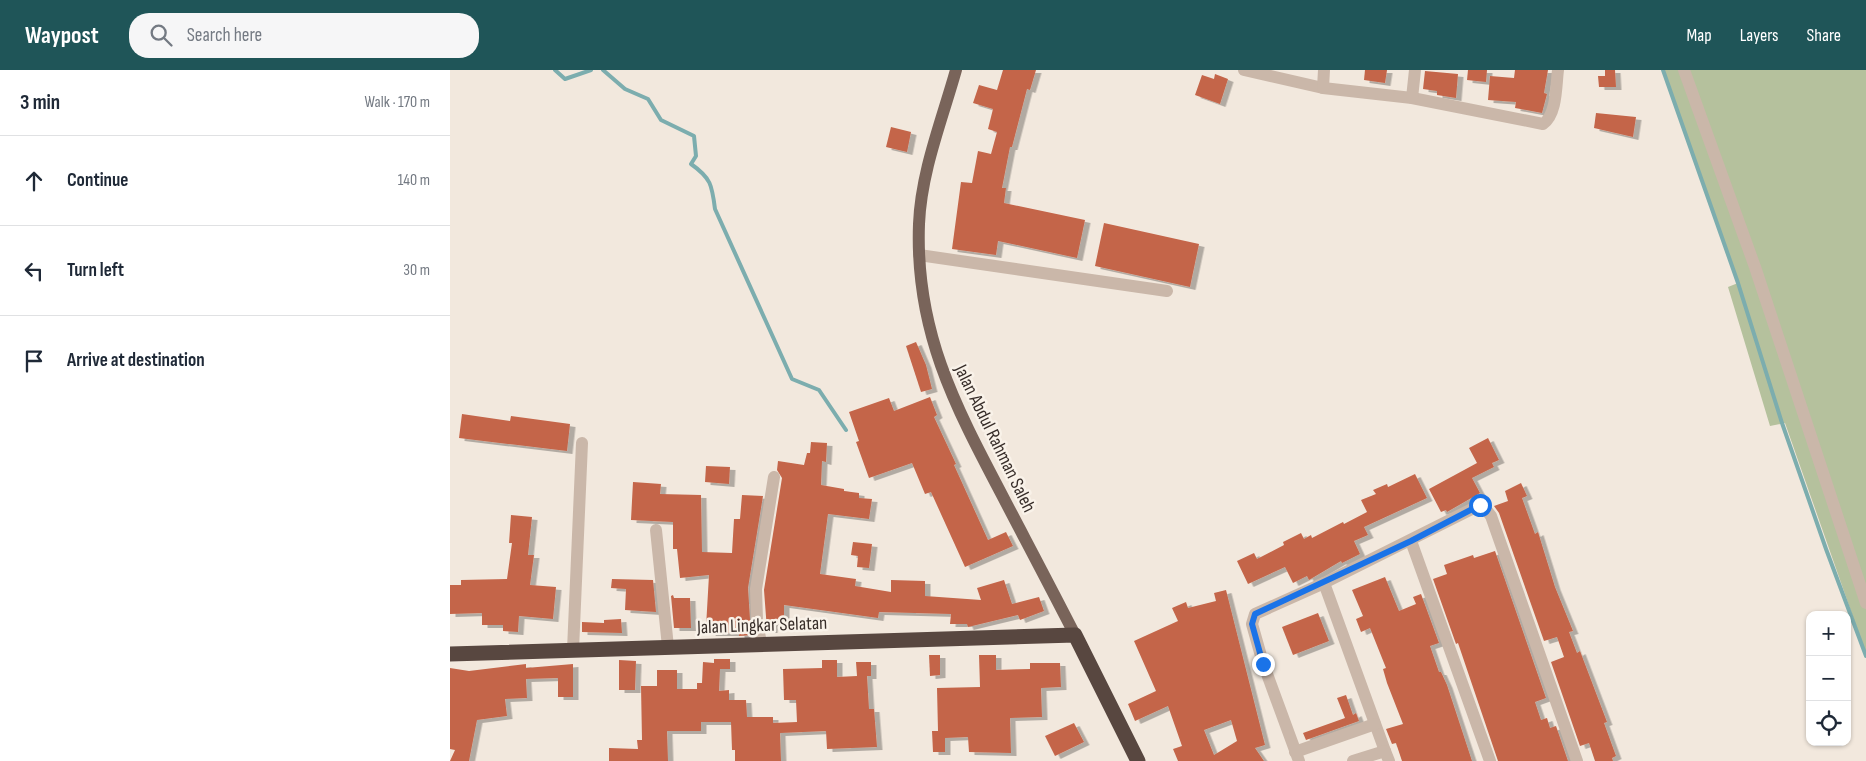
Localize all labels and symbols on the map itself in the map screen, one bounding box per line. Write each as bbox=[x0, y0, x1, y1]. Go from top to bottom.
street label: Jalan Abdul Rahman Saleh bbox=[949, 360, 1040, 516]
route start bbox=[1469, 494, 1492, 517]
street label: Jalan Lingkar Selatan bbox=[696, 612, 828, 639]
route end bbox=[1252, 653, 1275, 676]

